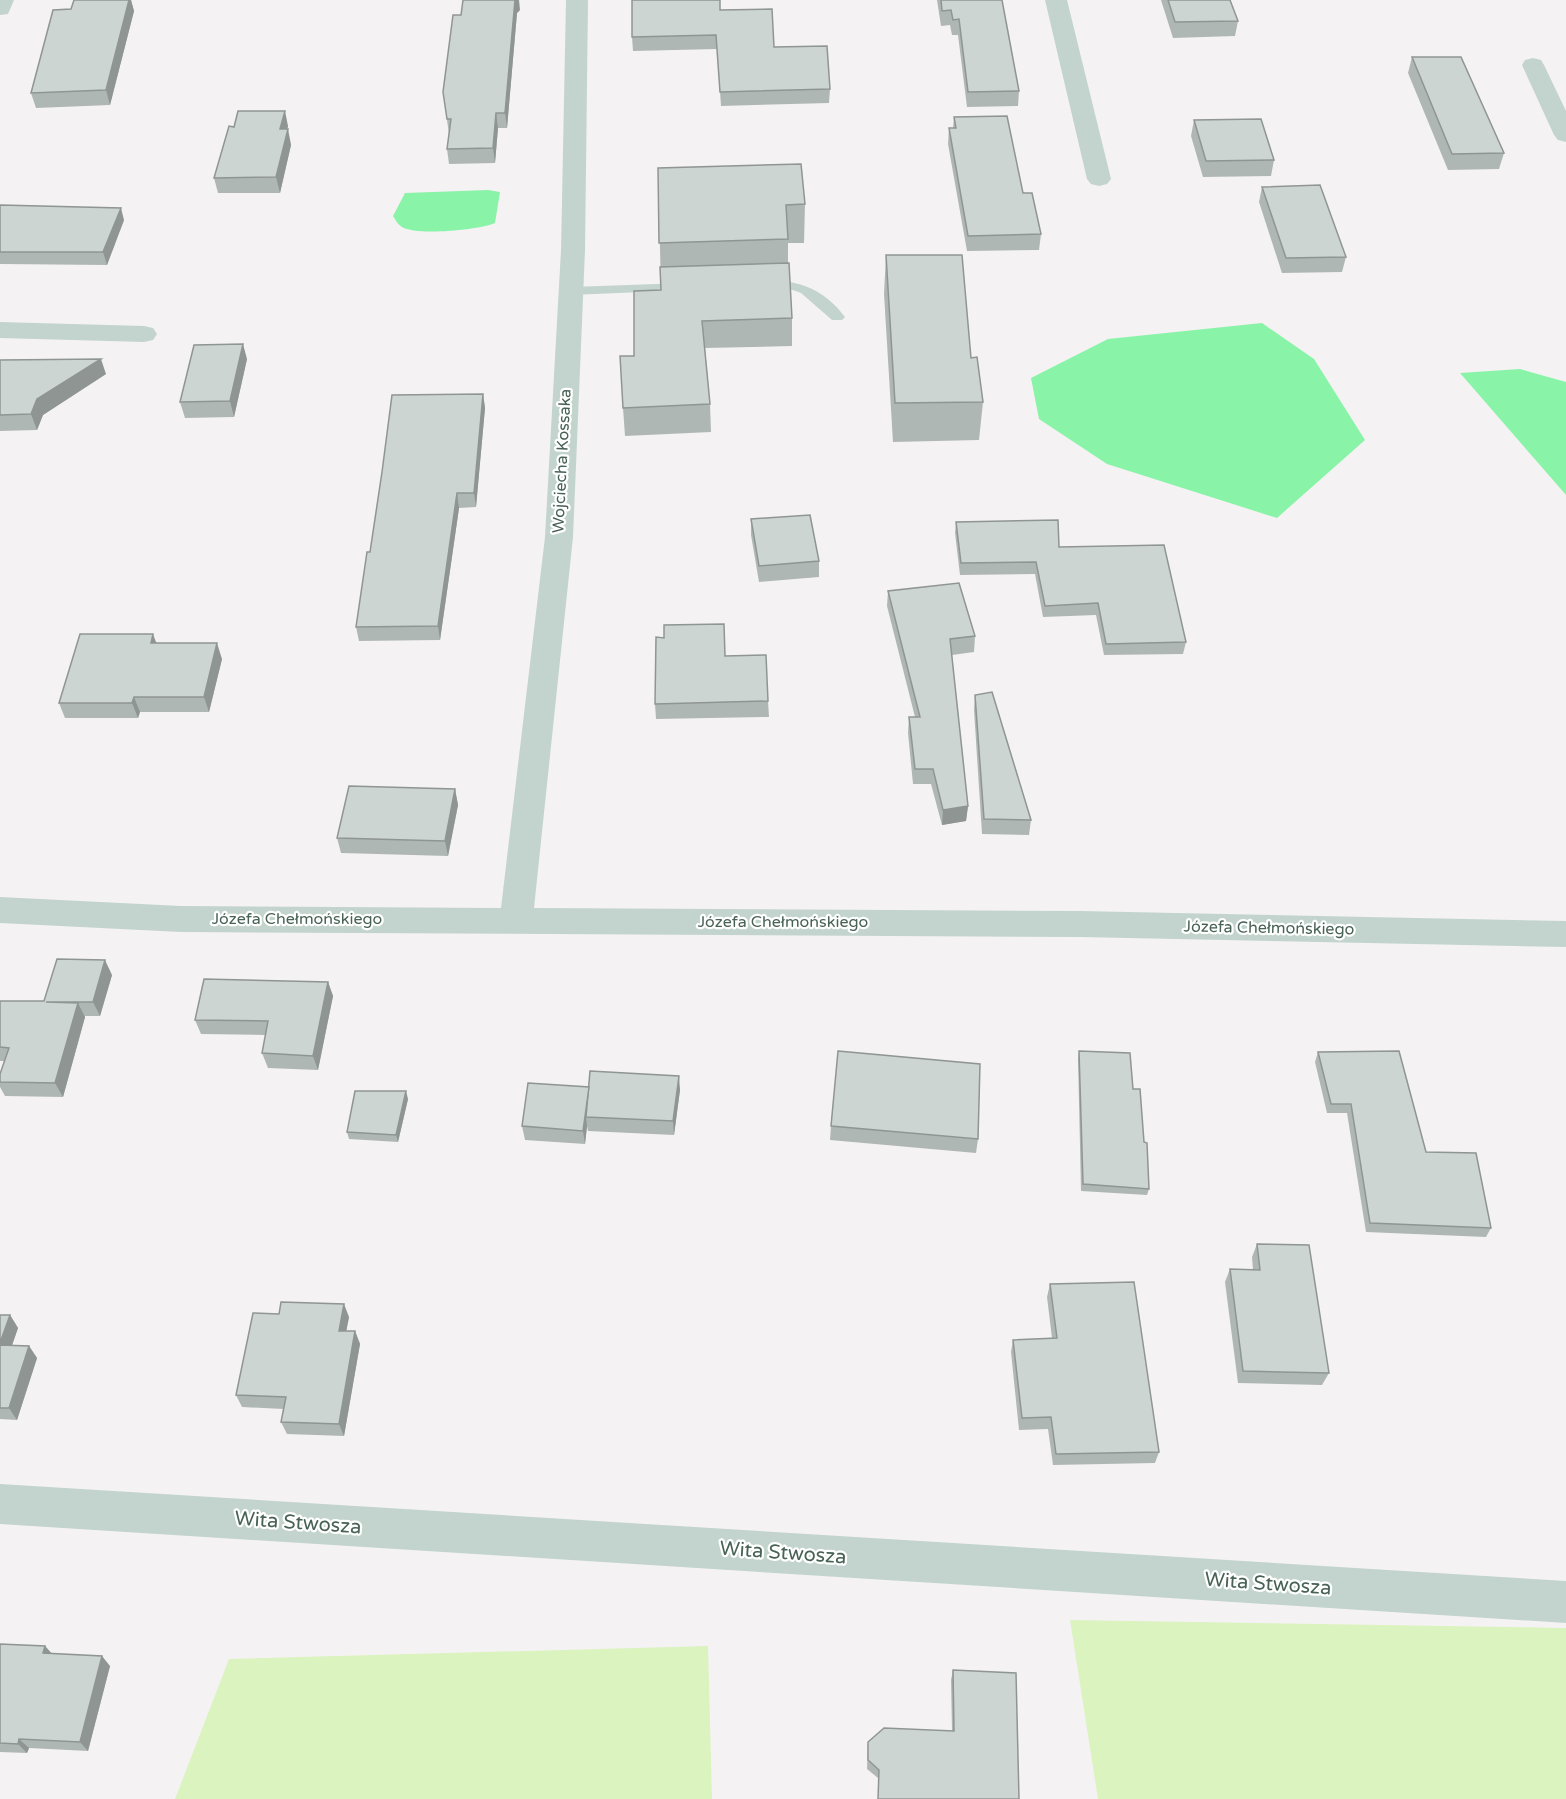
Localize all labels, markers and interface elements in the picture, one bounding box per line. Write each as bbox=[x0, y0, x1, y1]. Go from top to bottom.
street label: Wojciecha Kossaka bbox=[548, 388, 576, 534]
street label: Józefa Chełmońskiego bbox=[212, 909, 382, 929]
street label: Józefa Chełmońskiego bbox=[698, 912, 868, 932]
street label: Józefa Chełmońskiego bbox=[1183, 917, 1355, 939]
street label: Wita Stwosza bbox=[234, 1507, 362, 1539]
street label: Wita Stwosza bbox=[719, 1537, 847, 1569]
street label: Wita Stwosza bbox=[1204, 1568, 1332, 1600]

